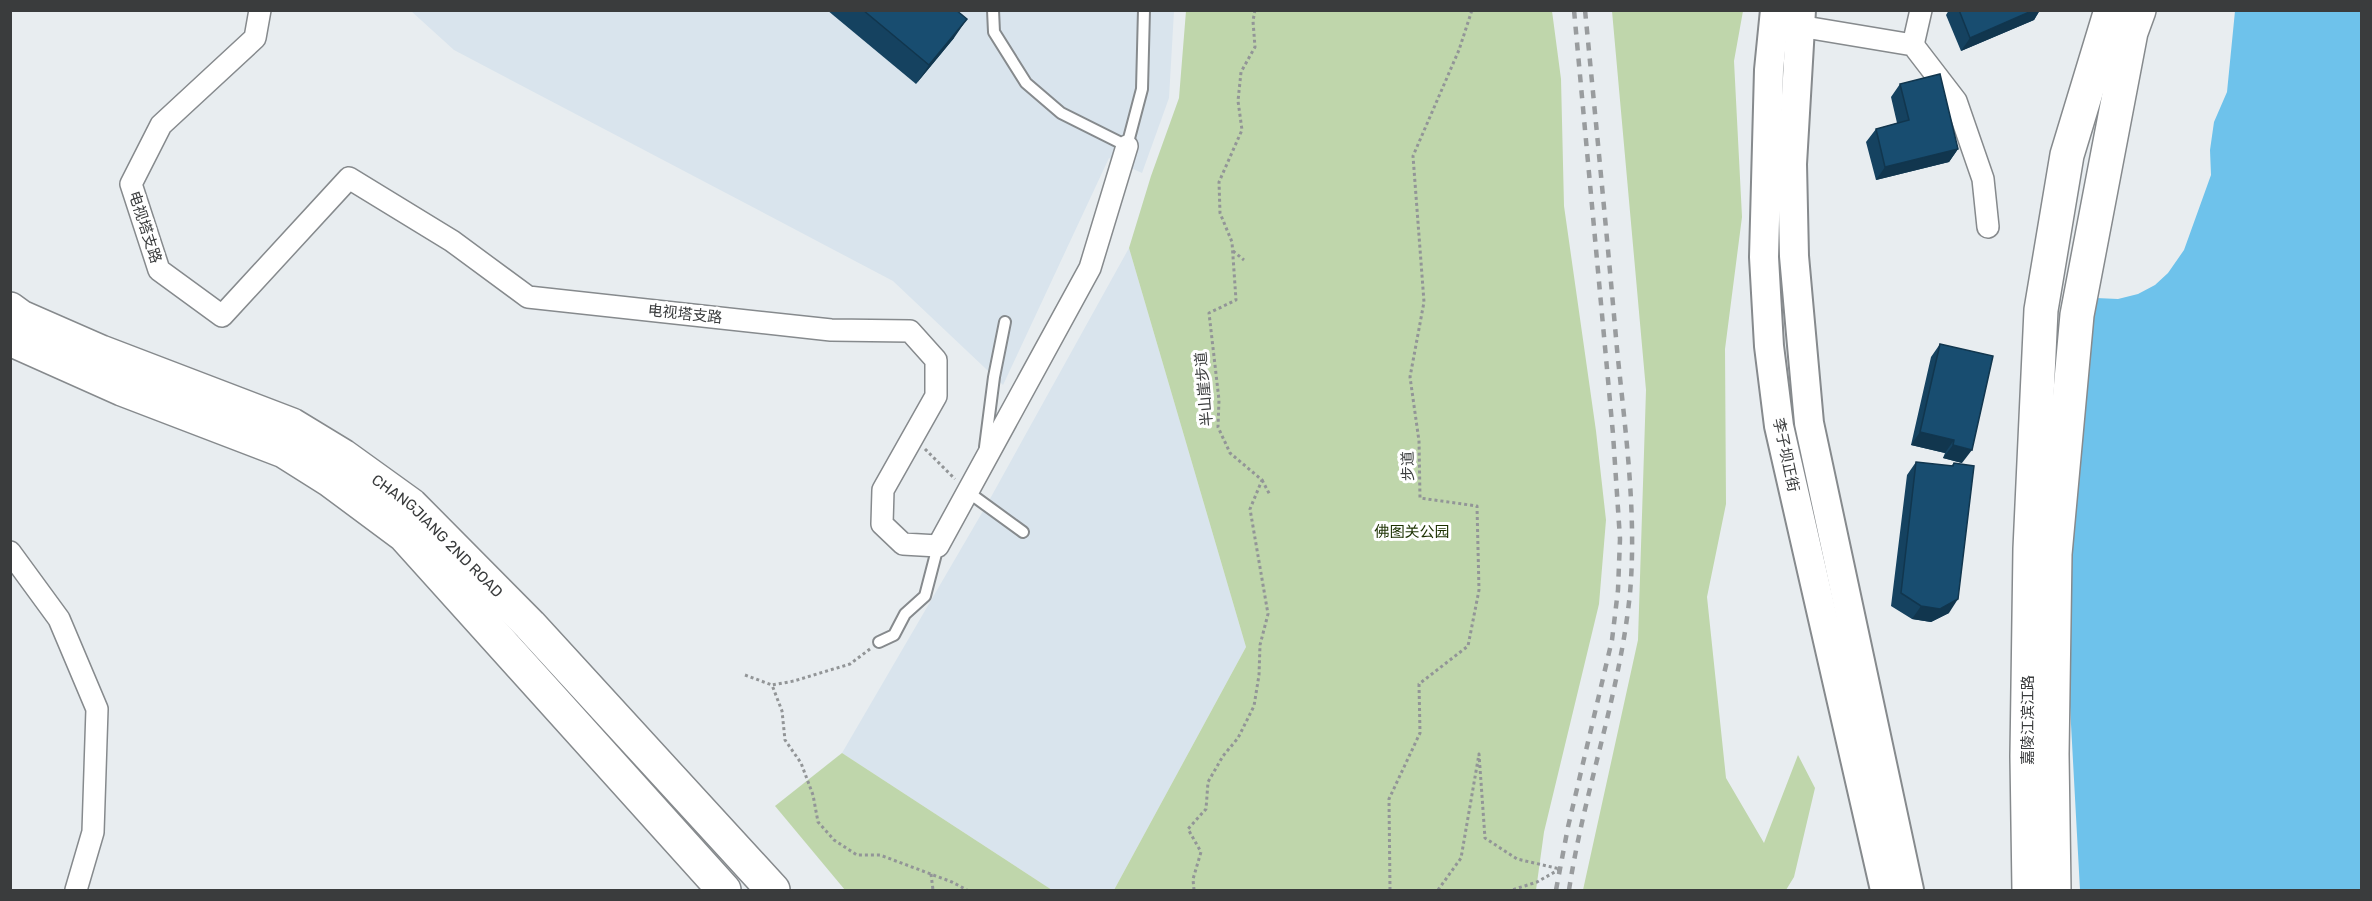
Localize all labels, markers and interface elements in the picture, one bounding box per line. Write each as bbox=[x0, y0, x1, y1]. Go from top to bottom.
street label: 电视塔支路 bbox=[125, 189, 165, 265]
street label: 电视塔支路 bbox=[647, 301, 723, 327]
street label: 半山崖步道 bbox=[1192, 351, 1216, 427]
street label: 李子坝正街 bbox=[1769, 416, 1803, 494]
street label: 步道 bbox=[1399, 451, 1417, 481]
street label: CHANGJIANG 2ND ROAD bbox=[368, 471, 507, 601]
park label: 佛图关公园 bbox=[1374, 523, 1450, 541]
street label: 嘉陵江滨江路 bbox=[2019, 675, 2037, 765]

